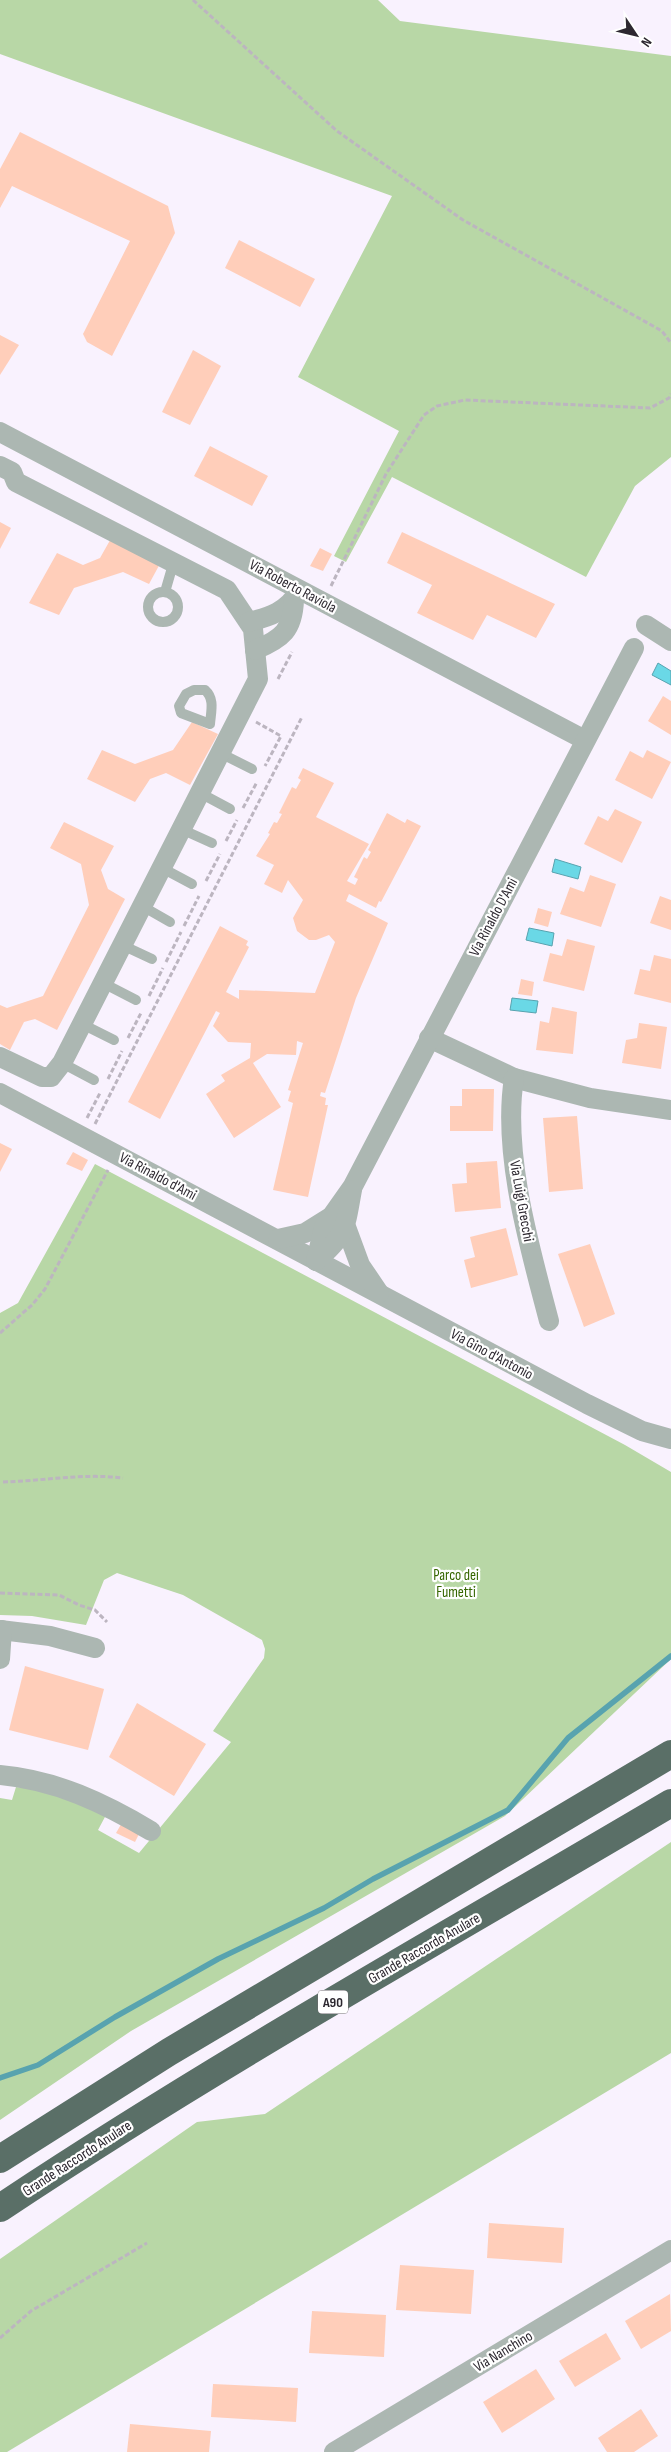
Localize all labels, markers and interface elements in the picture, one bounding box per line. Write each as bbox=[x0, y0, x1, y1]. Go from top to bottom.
north arrow bbox=[611, 10, 661, 60]
text: N bbox=[637, 34, 655, 50]
street label: Via Roberto Raviola bbox=[246, 555, 340, 618]
street label: Via Rinaldo D'Ami bbox=[465, 875, 522, 960]
street label: Via Rinaldo d'Ami bbox=[116, 1148, 200, 1205]
street label: Via Luigi Grecchi bbox=[505, 1159, 538, 1243]
street label: Via Gino d'Antonio bbox=[447, 1325, 536, 1384]
park label: Parco dei Fumetti bbox=[433, 1566, 479, 1602]
street label: Grande Raccordo Anulare bbox=[365, 1909, 484, 1988]
road number: A90 bbox=[318, 1990, 348, 2014]
street label: Grande Raccordo Anulare bbox=[19, 2116, 135, 2201]
street label: Via Nanchino bbox=[470, 2326, 536, 2376]

